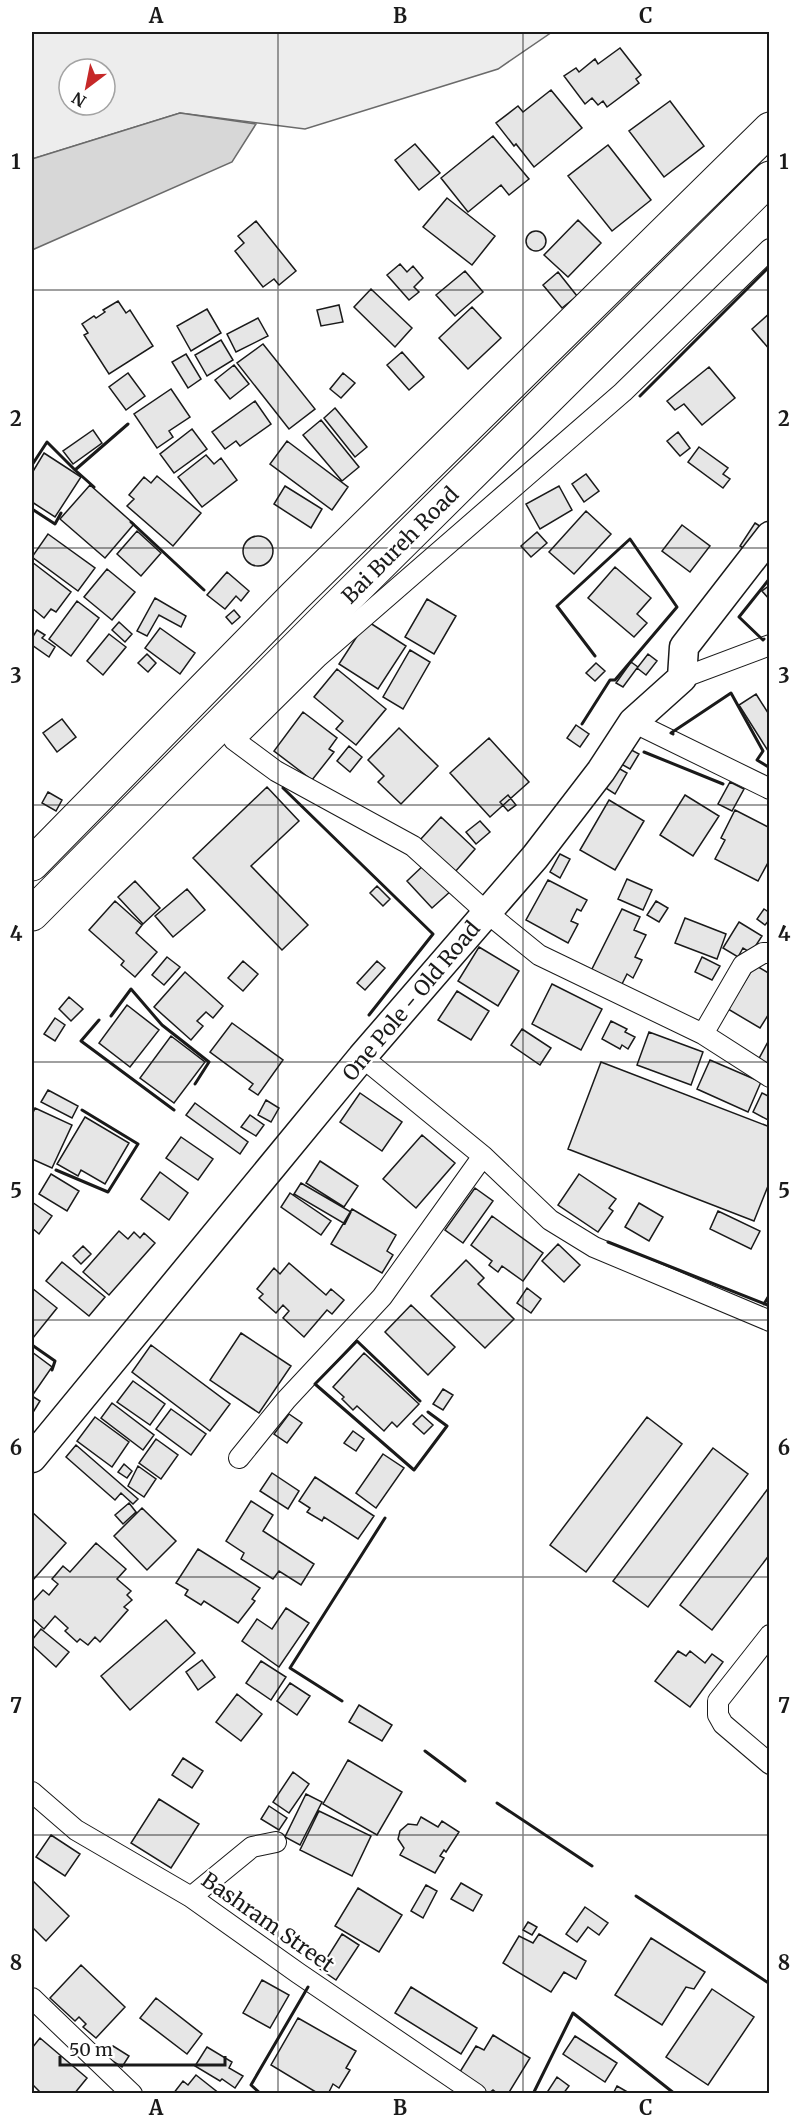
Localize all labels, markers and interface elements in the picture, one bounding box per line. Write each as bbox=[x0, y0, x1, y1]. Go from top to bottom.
text: A bbox=[148, 3, 164, 28]
text: B bbox=[393, 3, 407, 28]
text: C bbox=[639, 3, 653, 28]
north arrow bbox=[57, 57, 117, 117]
text: N bbox=[68, 88, 90, 112]
text: 1 bbox=[11, 149, 21, 174]
text: 1 bbox=[779, 149, 789, 174]
text: 2 bbox=[10, 406, 22, 431]
text: 2 bbox=[778, 406, 790, 431]
street label: Bai Bureh Road bbox=[336, 481, 464, 609]
text: 3 bbox=[10, 663, 22, 688]
text: 3 bbox=[778, 663, 790, 688]
street label: One Pole - Old Road bbox=[336, 915, 486, 1086]
text: 4 bbox=[10, 921, 23, 946]
text: 4 bbox=[778, 921, 791, 946]
text: 5 bbox=[10, 1178, 22, 1203]
text: 5 bbox=[778, 1178, 790, 1203]
text: 6 bbox=[10, 1435, 22, 1460]
text: 6 bbox=[778, 1435, 790, 1460]
text: 7 bbox=[10, 1693, 22, 1718]
text: 7 bbox=[778, 1693, 790, 1718]
street label: Bashram Street bbox=[196, 1866, 340, 1978]
text: 8 bbox=[10, 1950, 22, 1975]
text: 8 bbox=[778, 1950, 790, 1975]
scale bar bbox=[60, 2029, 225, 2067]
text: 50 m bbox=[69, 2038, 113, 2061]
text: A bbox=[148, 2095, 164, 2120]
text: B bbox=[393, 2095, 407, 2120]
text: C bbox=[639, 2095, 653, 2120]

